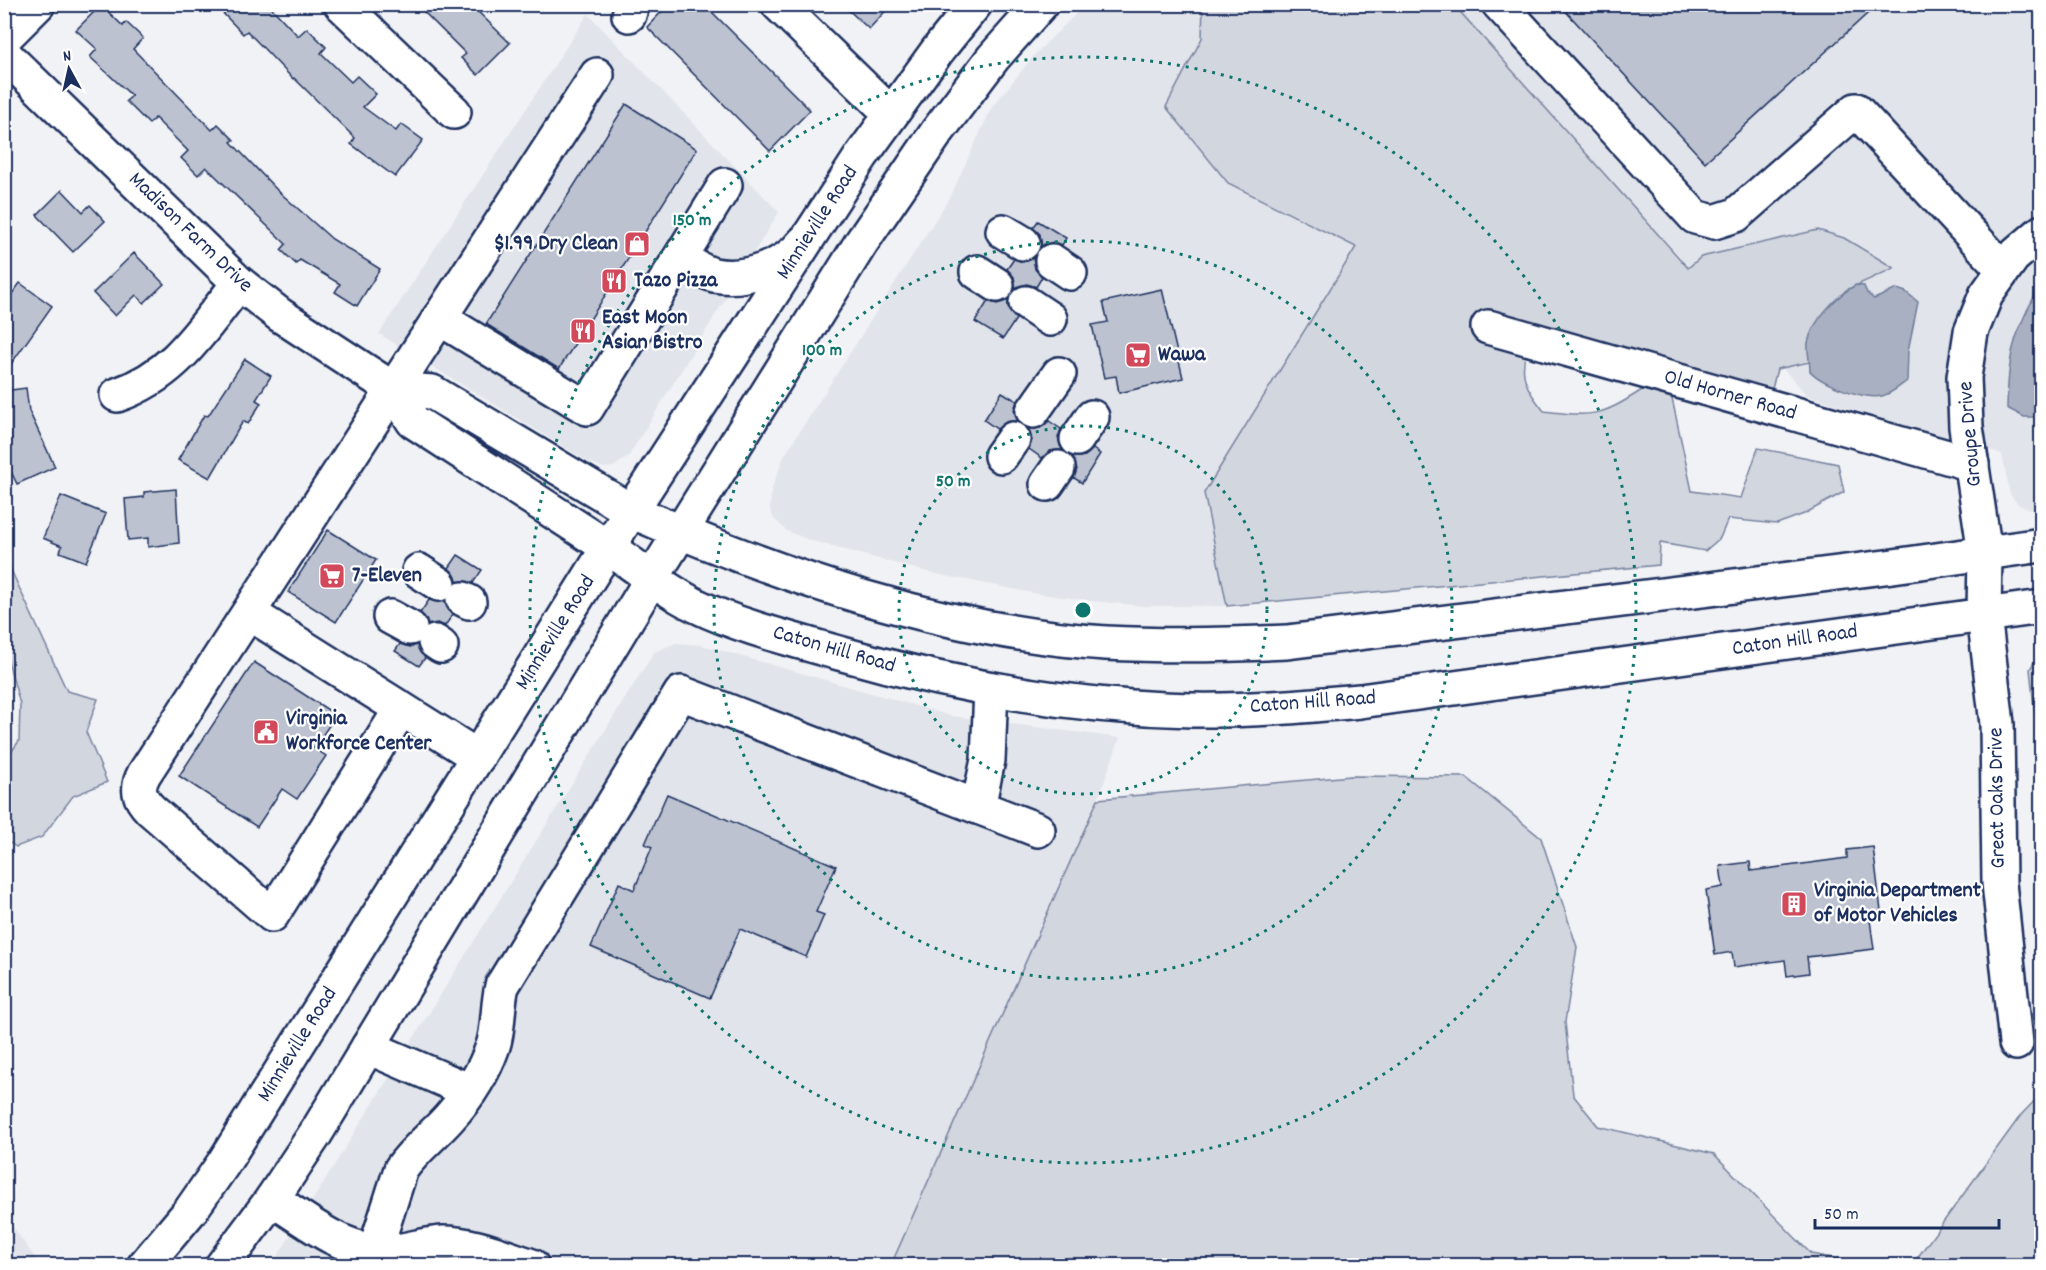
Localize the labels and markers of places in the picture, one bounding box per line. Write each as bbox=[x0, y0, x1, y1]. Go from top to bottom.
place label: $1.99 Dry Clean bbox=[493, 229, 618, 260]
shop icon: $1.99 Dry Clean bbox=[622, 229, 652, 259]
restaurant icon: Tazo Pizza bbox=[599, 266, 629, 296]
place label: Tazo Pizza bbox=[634, 266, 718, 297]
place label: East Moon Asian Bistro bbox=[602, 303, 703, 359]
restaurant icon: East Moon Asian Bistro bbox=[568, 316, 598, 346]
supermarket icon: Wawa bbox=[1123, 340, 1153, 370]
place label: Wawa bbox=[1158, 340, 1206, 371]
supermarket icon: 7-Eleven bbox=[317, 561, 347, 591]
place label: 7-Eleven bbox=[352, 561, 422, 592]
centre of rings bbox=[1073, 600, 1093, 620]
place label: Virginia Workforce Center bbox=[286, 704, 432, 760]
public building icon: Virginia Workforce Center bbox=[251, 717, 281, 747]
place label: Virginia Department of Motor Vehicles bbox=[1814, 876, 1982, 932]
building icon: Virginia Department of Motor Vehicles bbox=[1779, 889, 1809, 919]

